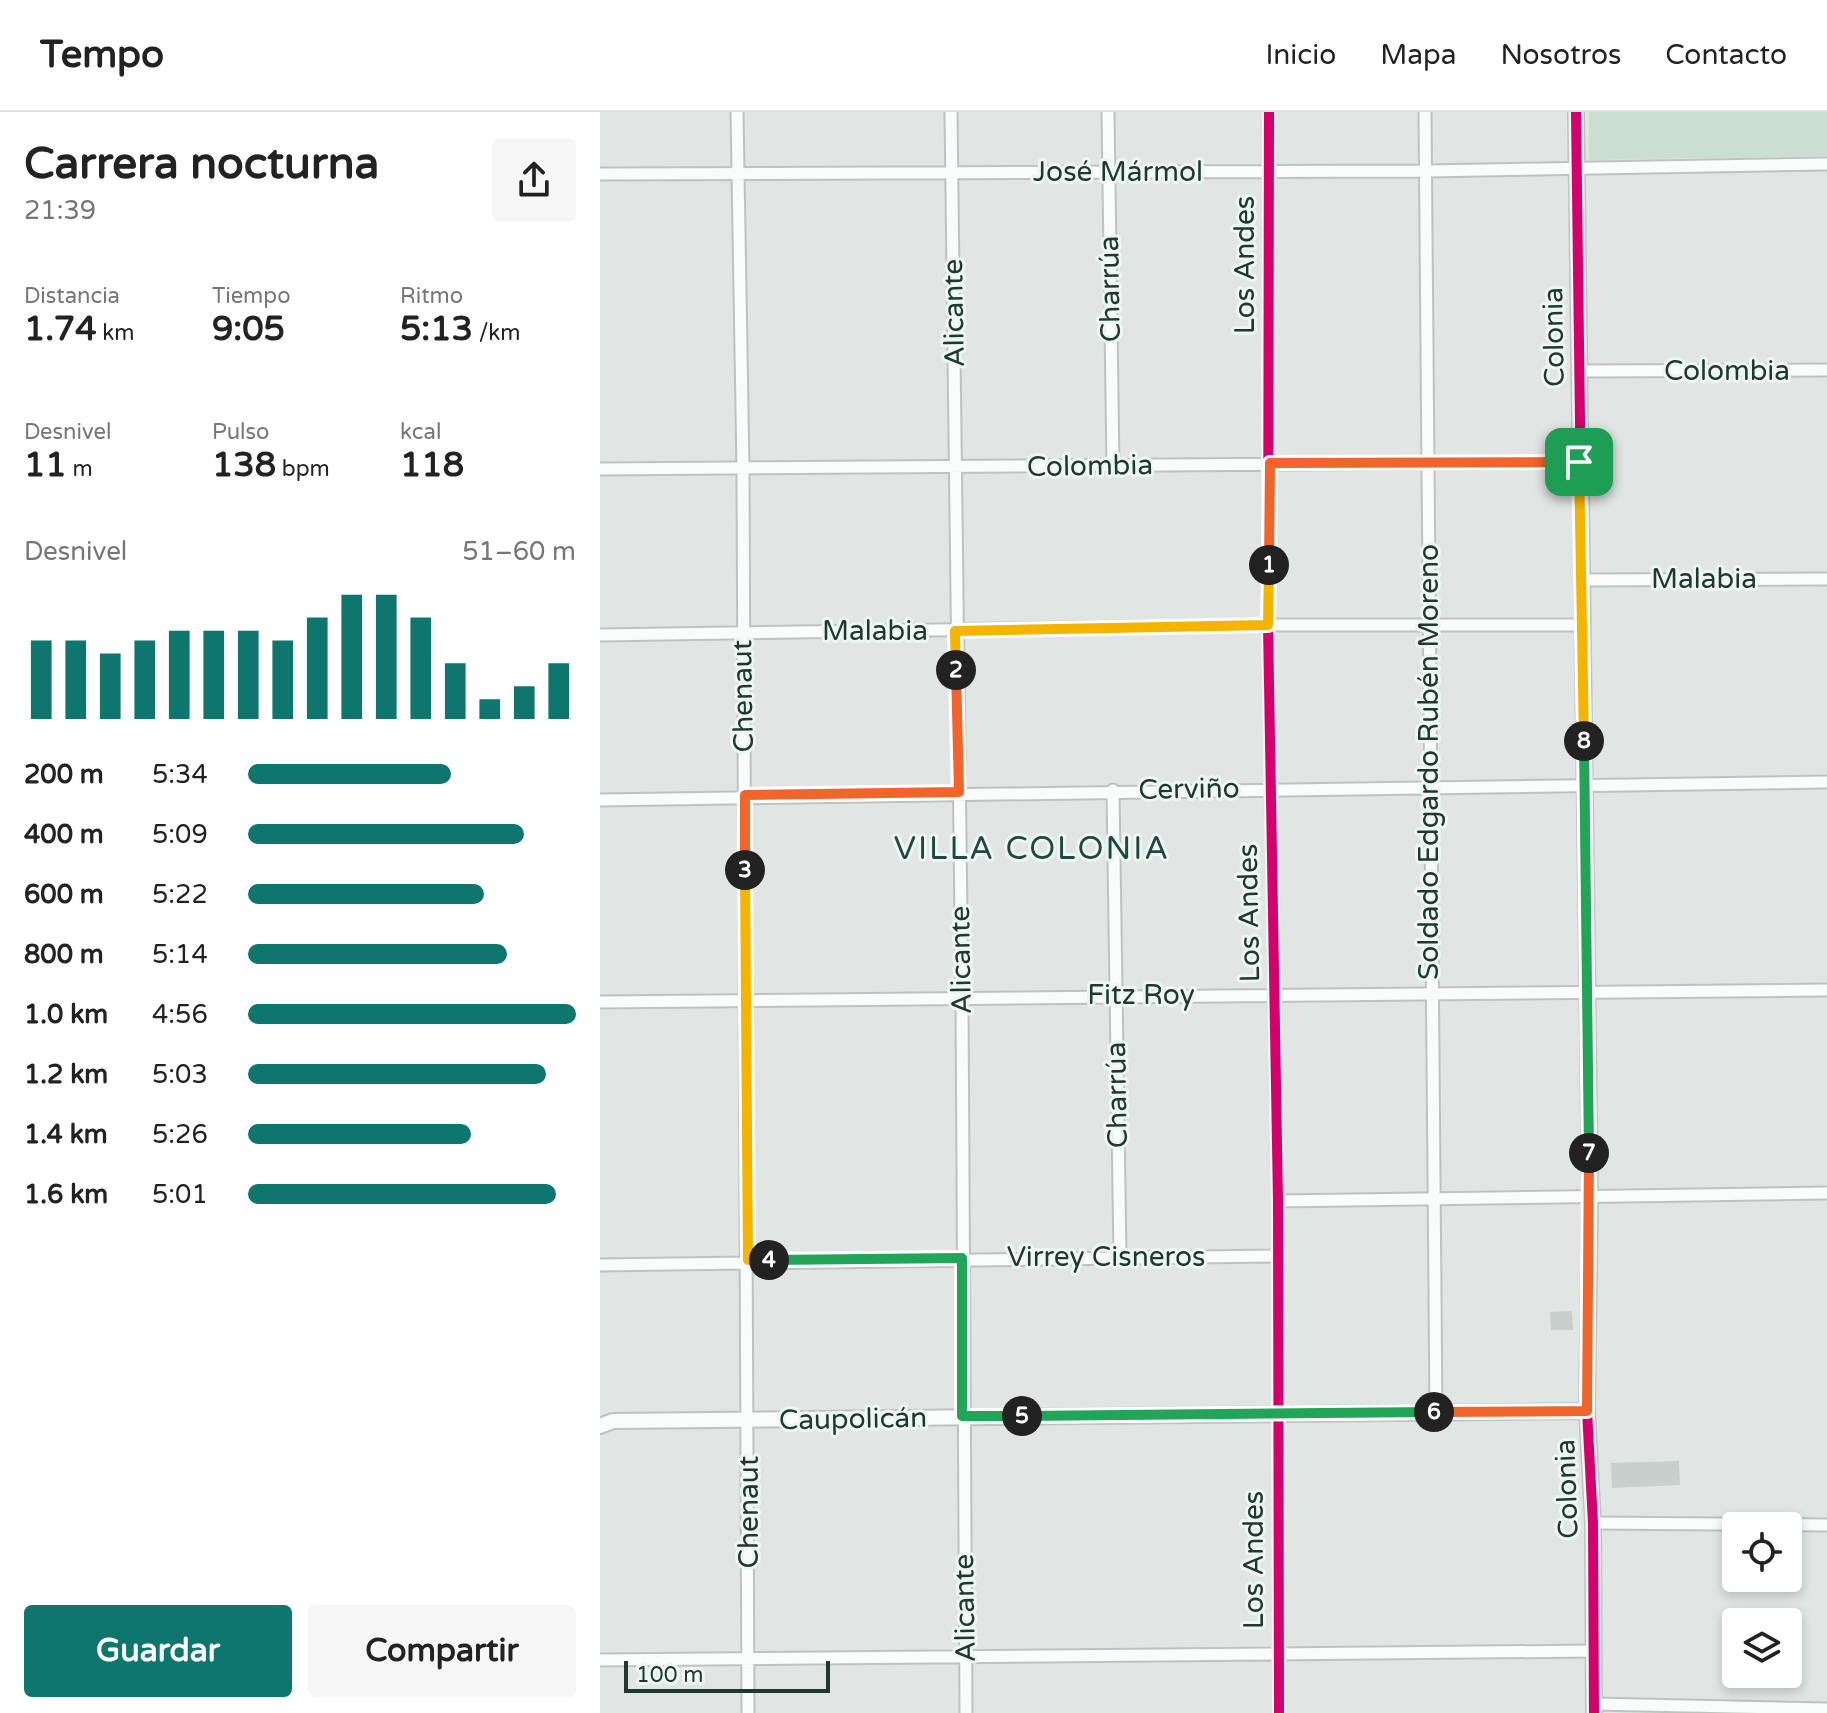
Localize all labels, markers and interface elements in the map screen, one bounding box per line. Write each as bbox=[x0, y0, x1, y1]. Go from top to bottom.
text: Tempo bbox=[40, 32, 164, 78]
text: Inicio bbox=[1266, 38, 1336, 72]
text: Mapa bbox=[1380, 38, 1456, 72]
text: Nosotros bbox=[1500, 38, 1621, 72]
text: Contacto bbox=[1665, 38, 1787, 72]
text: Carrera nocturna bbox=[24, 138, 379, 191]
button: share bbox=[492, 138, 576, 222]
street label: José Mármol bbox=[1033, 155, 1203, 189]
text: 21:39 bbox=[24, 195, 96, 226]
street label: Los Andes bbox=[1228, 196, 1262, 334]
street label: Charrúa bbox=[1092, 235, 1128, 343]
street label: Alicante bbox=[936, 259, 972, 367]
text: Distancia bbox=[24, 283, 120, 309]
text: Tiempo bbox=[212, 283, 291, 309]
text: Ritmo bbox=[400, 283, 463, 309]
street label: Colonia bbox=[1536, 287, 1572, 387]
text: 1.74 bbox=[24, 309, 97, 350]
text: 9:05 bbox=[212, 309, 285, 350]
text: 5:13 bbox=[400, 309, 473, 350]
text: km bbox=[97, 320, 134, 346]
text: /km bbox=[473, 320, 521, 346]
street label: Colombia bbox=[1664, 354, 1790, 388]
text: Desnivel bbox=[24, 419, 111, 445]
text: Pulso bbox=[212, 419, 269, 445]
text: kcal bbox=[400, 419, 441, 445]
pin bbox=[1545, 428, 1613, 496]
icon: arrive bbox=[1557, 440, 1601, 484]
text: 11 bbox=[24, 445, 67, 486]
text: 138 bbox=[212, 445, 276, 486]
text: 118 bbox=[400, 445, 464, 486]
street label: Colombia bbox=[1027, 448, 1153, 484]
text: m bbox=[67, 456, 93, 482]
text: bpm bbox=[276, 456, 330, 482]
text: Desnivel bbox=[24, 536, 127, 567]
text: 51–60 m bbox=[462, 536, 576, 567]
street label: Soldado Edgardo Rubén Moreno bbox=[1412, 544, 1446, 980]
pin: 1 bbox=[1249, 545, 1289, 585]
text: 1 bbox=[1262, 552, 1276, 578]
street label: Malabia bbox=[1651, 562, 1757, 596]
street label: Malabia bbox=[822, 614, 928, 648]
street label: Chenaut bbox=[725, 639, 761, 753]
pin: 2 bbox=[936, 650, 976, 690]
text: 2 bbox=[949, 657, 963, 683]
pin: 8 bbox=[1564, 721, 1604, 761]
text: 8 bbox=[1577, 728, 1591, 754]
text: 200 m bbox=[24, 759, 104, 790]
text: 5:34 bbox=[152, 759, 208, 790]
street label: Cerviño bbox=[1138, 771, 1240, 807]
text: 400 m bbox=[24, 819, 104, 850]
text: 5:09 bbox=[152, 819, 208, 850]
district label: VILLA COLONIA bbox=[894, 830, 1170, 868]
street label: Los Andes bbox=[1231, 843, 1267, 983]
pin: 3 bbox=[725, 850, 765, 890]
text: 3 bbox=[738, 857, 752, 883]
text: 600 m bbox=[24, 879, 104, 910]
text: 5:22 bbox=[152, 879, 208, 910]
street label: Alicante bbox=[943, 906, 979, 1014]
text: 800 m bbox=[24, 939, 104, 970]
text: 5:14 bbox=[152, 939, 208, 970]
street label: Fitz Roy bbox=[1087, 978, 1195, 1012]
text: 1.0 km bbox=[24, 999, 108, 1030]
text: 4:56 bbox=[152, 999, 208, 1030]
street label: Charrúa bbox=[1099, 1041, 1135, 1149]
text: 1.2 km bbox=[24, 1059, 108, 1090]
text: 5:03 bbox=[152, 1059, 208, 1090]
text: 1.4 km bbox=[24, 1119, 108, 1150]
text: 5:26 bbox=[152, 1119, 208, 1150]
pin: 7 bbox=[1569, 1133, 1609, 1173]
text: 7 bbox=[1582, 1140, 1596, 1166]
text: 1.6 km bbox=[24, 1179, 108, 1210]
text: 5:01 bbox=[152, 1179, 208, 1210]
pin: 4 bbox=[749, 1240, 789, 1280]
street label: Virrey Cisneros bbox=[1007, 1240, 1205, 1274]
text: 4 bbox=[762, 1247, 776, 1273]
pin: 6 bbox=[1414, 1392, 1454, 1432]
pin: 5 bbox=[1002, 1396, 1042, 1436]
text: 6 bbox=[1427, 1399, 1441, 1425]
street label: Caupolicán bbox=[778, 1401, 928, 1437]
text: 5 bbox=[1015, 1403, 1029, 1429]
street label: Colonia bbox=[1548, 1439, 1586, 1539]
street label: Chenaut bbox=[732, 1455, 766, 1568]
street label: Los Andes bbox=[1237, 1491, 1271, 1629]
map controls bbox=[1722, 1512, 1802, 1688]
button: locate bbox=[1722, 1512, 1802, 1592]
street label: Alicante bbox=[947, 1554, 983, 1662]
button: Guardar bbox=[24, 1605, 292, 1697]
button: Compartir bbox=[308, 1605, 576, 1697]
button: layers bbox=[1722, 1608, 1802, 1688]
scale bar bbox=[624, 1657, 830, 1693]
text: 100 m bbox=[636, 1662, 703, 1688]

